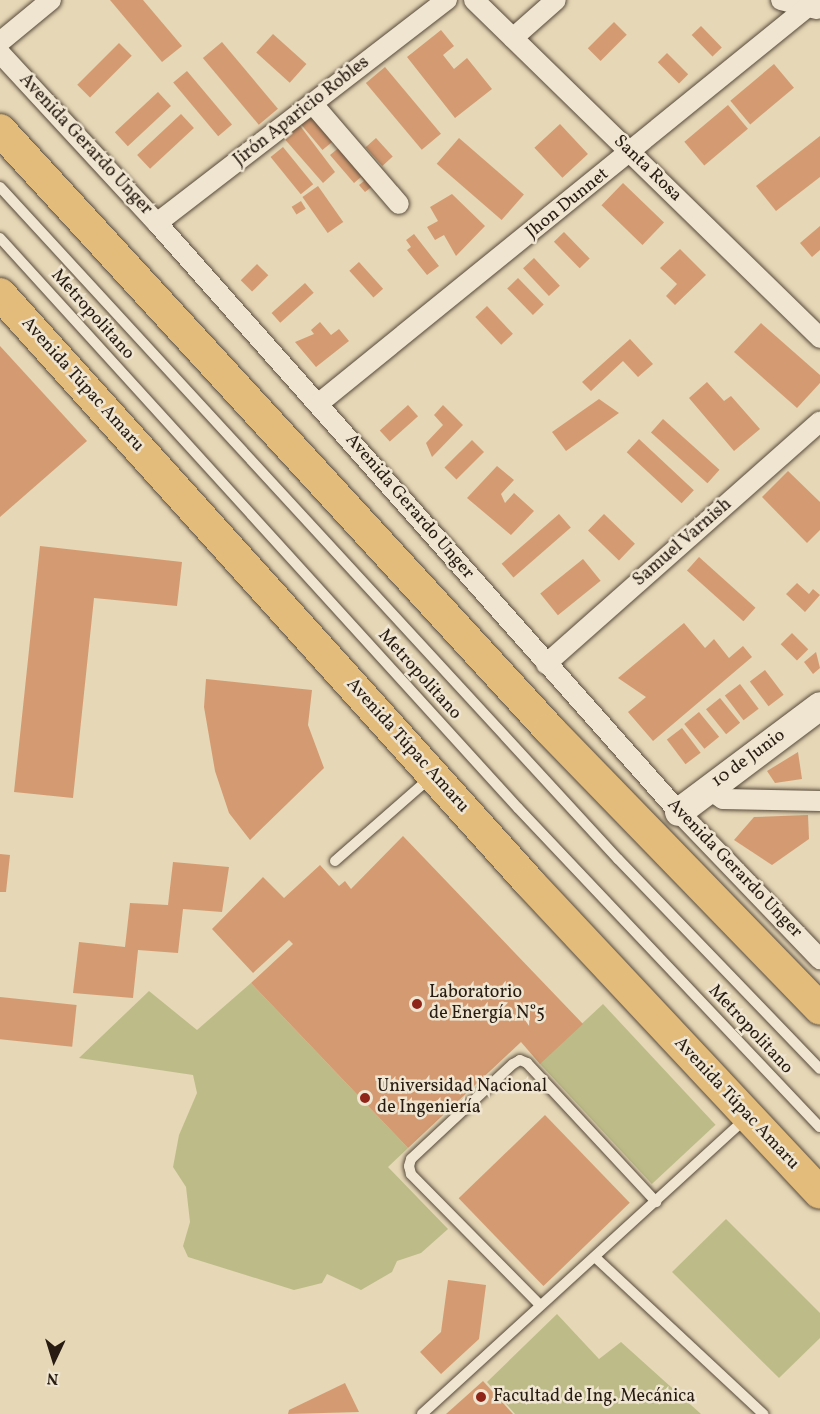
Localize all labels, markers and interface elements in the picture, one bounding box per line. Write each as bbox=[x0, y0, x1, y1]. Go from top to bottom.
street label: Jirón Aparicio Robles bbox=[230, 52, 374, 172]
street label: Avenida Gerardo Unger bbox=[14, 70, 156, 220]
street label: Santa Rosa bbox=[608, 131, 686, 207]
street label: Jhon Dunnet bbox=[522, 164, 614, 244]
street label: Metropolitano bbox=[46, 265, 138, 365]
street label: Avenida Túpac Amaru bbox=[16, 313, 148, 457]
street label: Avenida Gerardo Unger bbox=[340, 430, 478, 584]
street label: Samuel Varnish bbox=[629, 494, 737, 592]
street label: Metropolitano bbox=[373, 625, 465, 725]
street label: Avenida Túpac Amaru bbox=[341, 674, 473, 818]
street label: 10 de Junio bbox=[708, 725, 790, 793]
street label: Avenida Gerardo Unger bbox=[662, 795, 806, 943]
street label: Metropolitano bbox=[703, 981, 797, 1079]
place label: Laboratorio de Energía N°5 bbox=[429, 983, 545, 1026]
marker: Laboratorio de Energía N°5 bbox=[410, 997, 424, 1011]
street label: Avenida Túpac Amaru bbox=[669, 1033, 803, 1175]
place label: Universidad Nacional de Ingeniería bbox=[377, 1077, 547, 1120]
marker: Universidad Nacional de Ingeniería bbox=[358, 1091, 372, 1105]
north arrow bbox=[24, 1330, 84, 1390]
text: N bbox=[46, 1367, 59, 1389]
place label: Facultad de Ing. Mecánica bbox=[493, 1386, 695, 1408]
marker: Facultad de Ing. Mecánica bbox=[474, 1390, 488, 1404]

